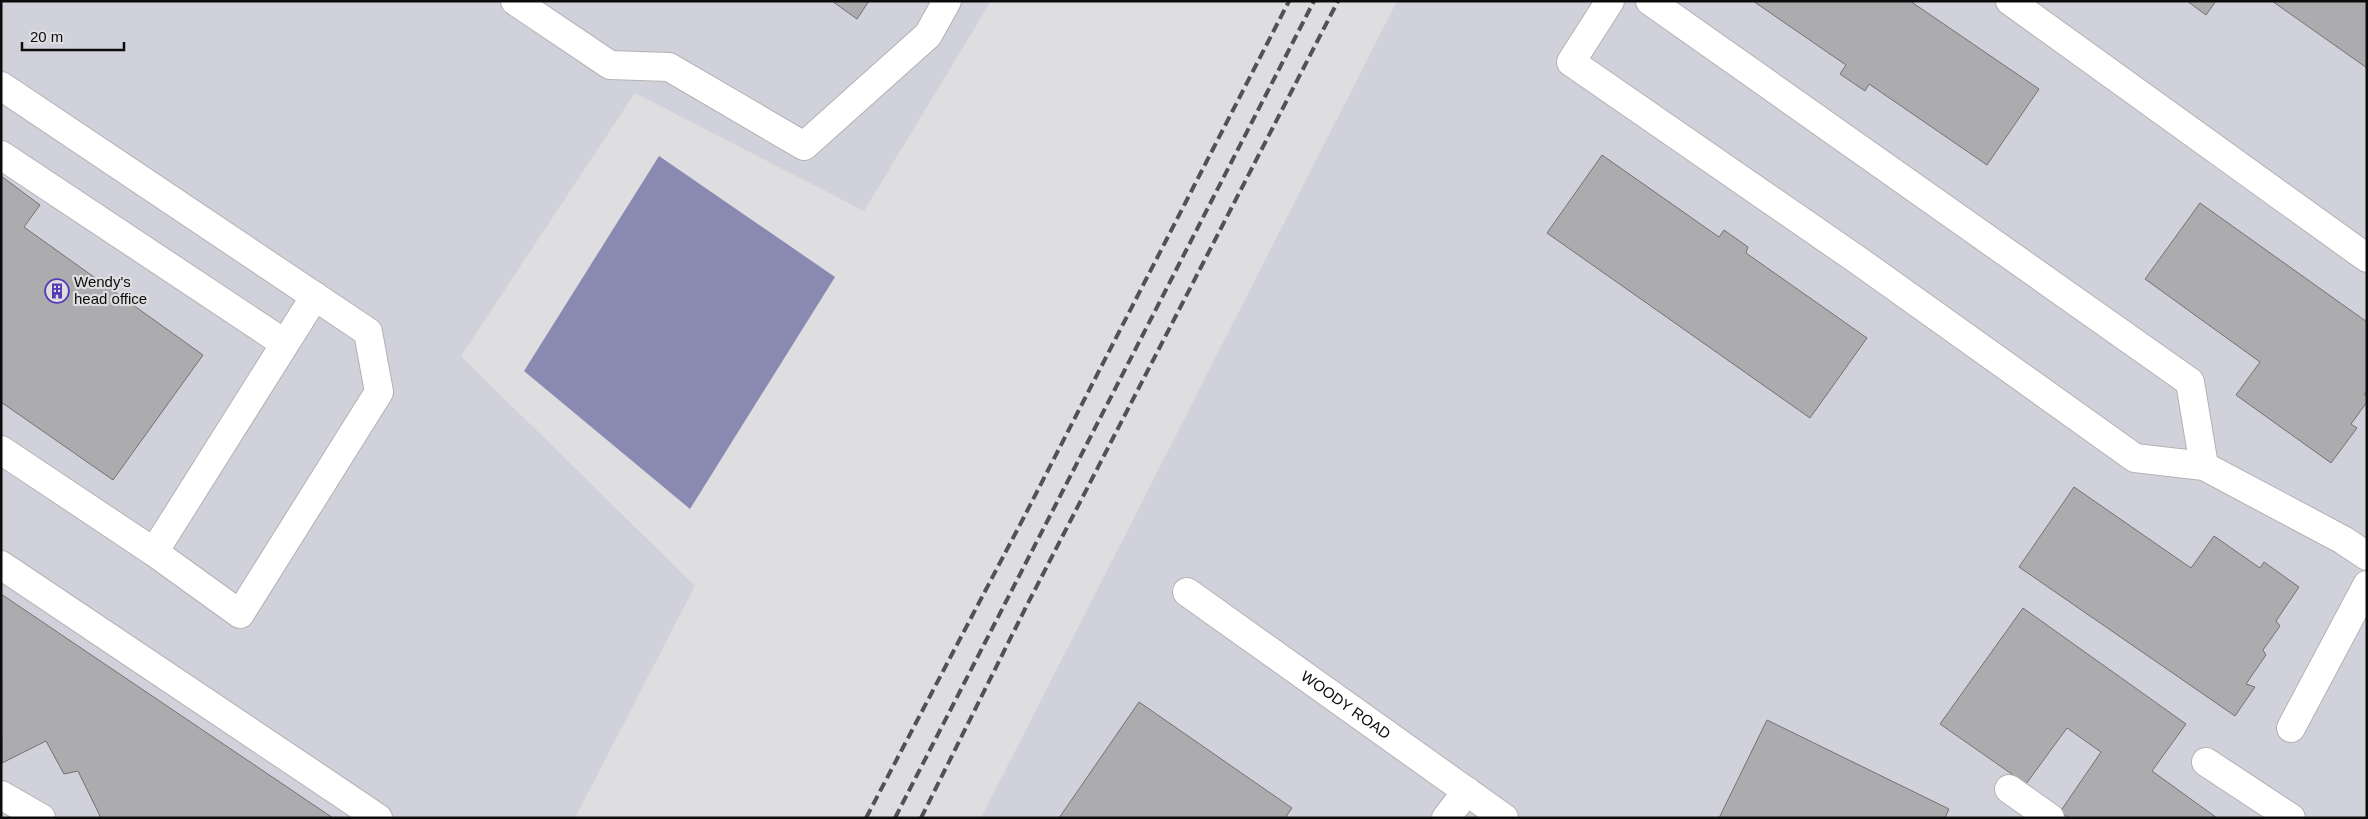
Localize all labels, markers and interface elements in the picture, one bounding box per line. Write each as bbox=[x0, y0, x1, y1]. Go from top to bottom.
scale bar bbox=[22, 20, 125, 52]
text: 20 m bbox=[30, 28, 63, 45]
place label: Wendy's head office bbox=[74, 273, 147, 307]
building icon: Wendy's head office bbox=[44, 278, 70, 304]
street label: WOODY ROAD bbox=[1298, 667, 1394, 742]

